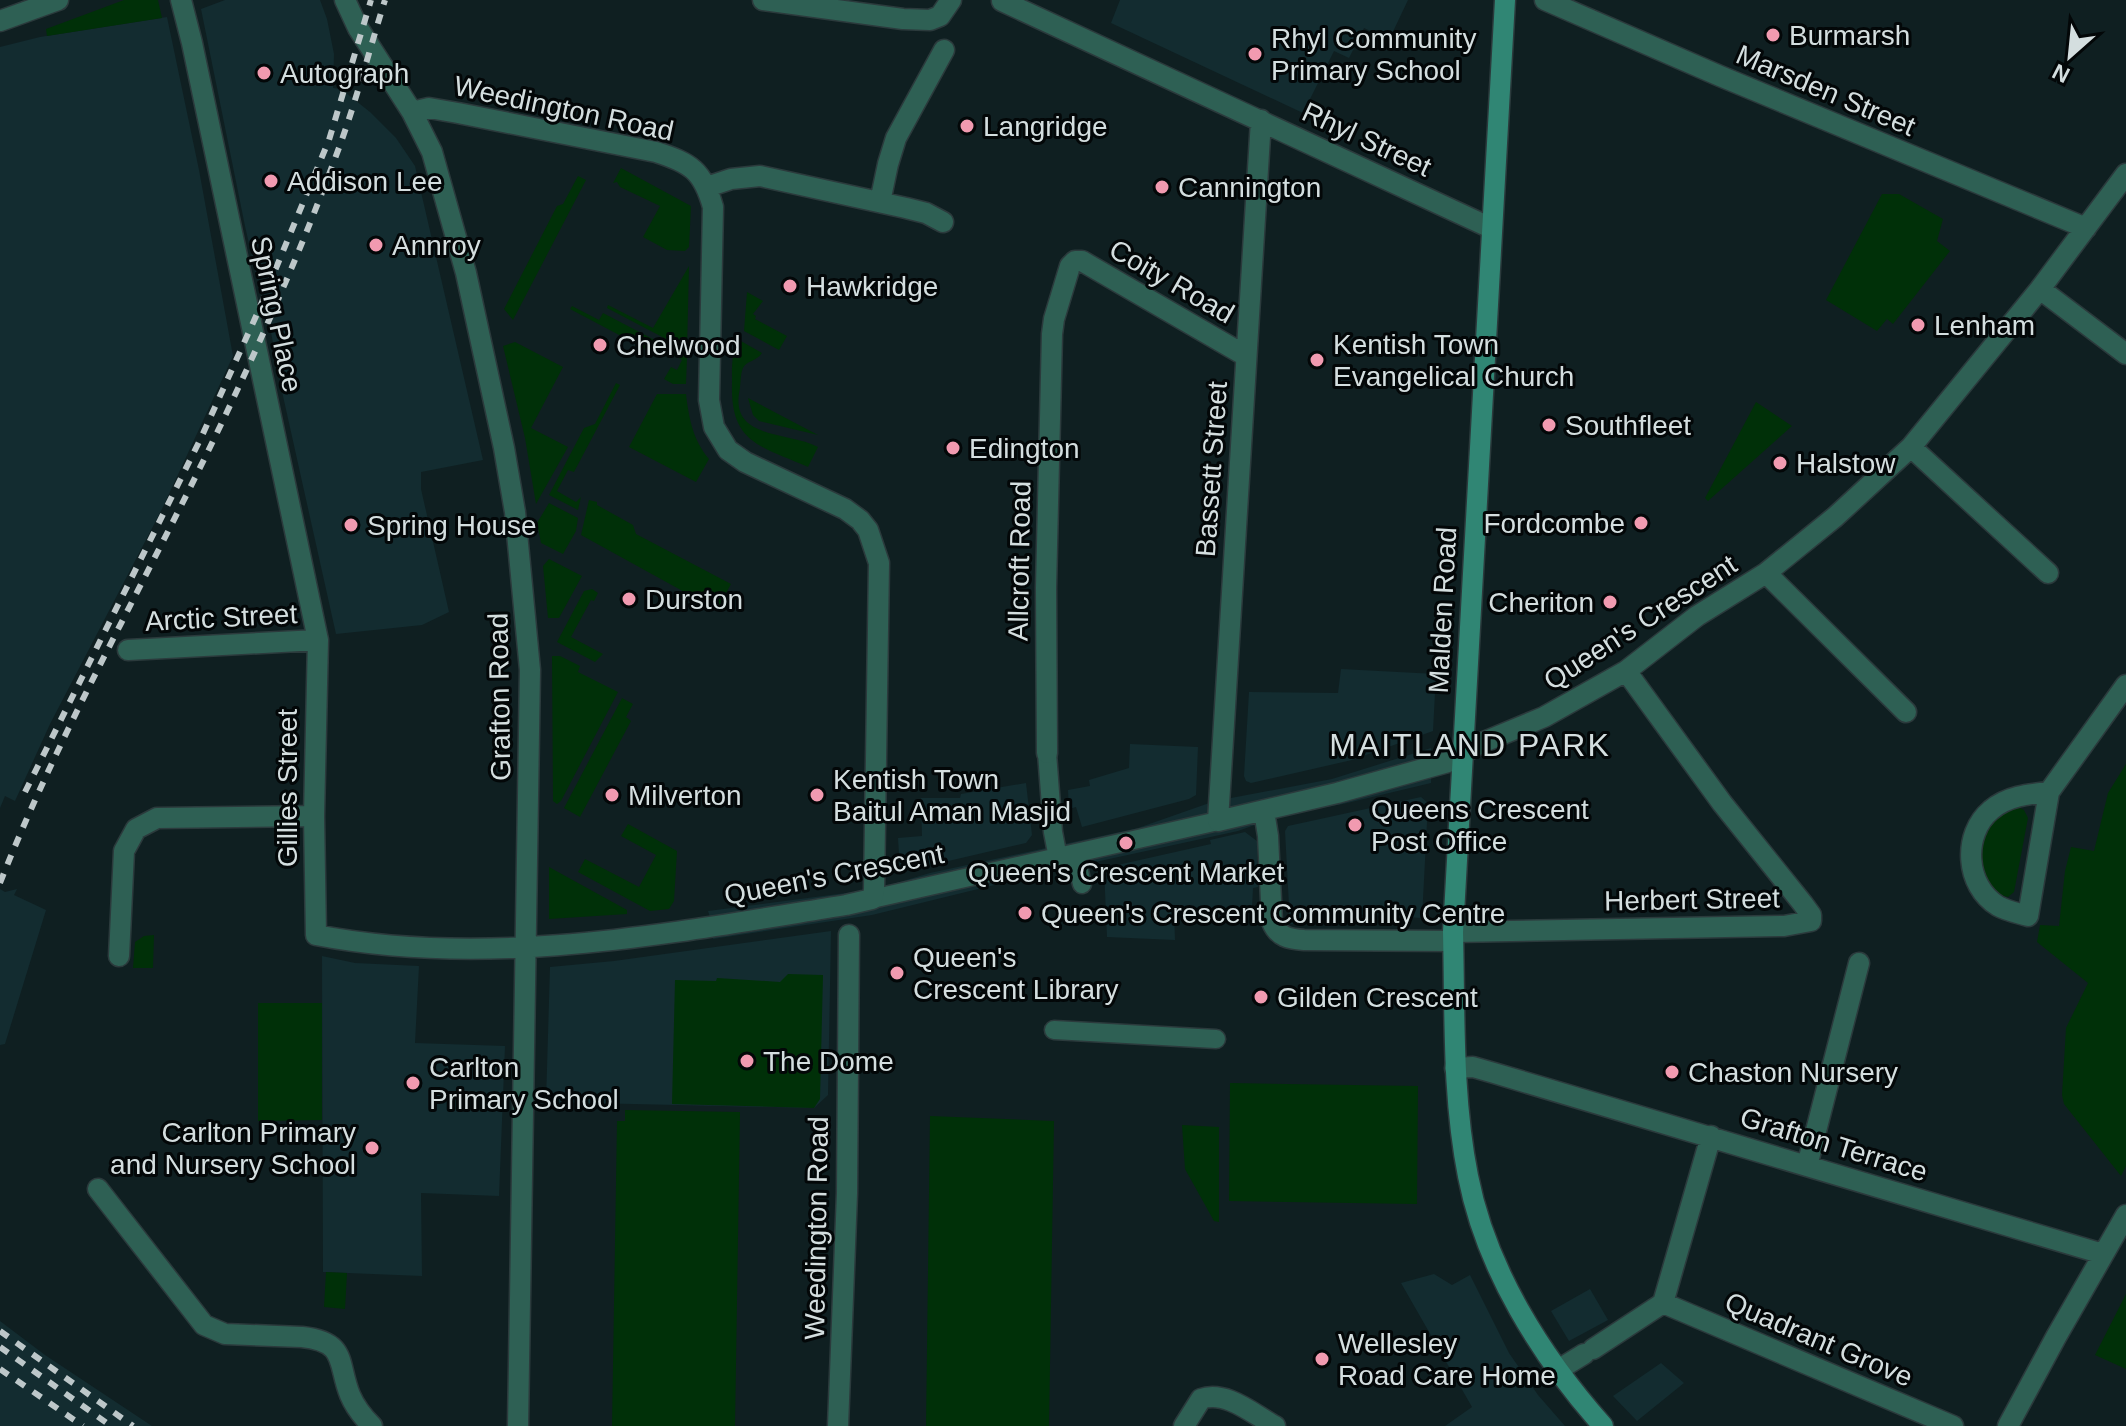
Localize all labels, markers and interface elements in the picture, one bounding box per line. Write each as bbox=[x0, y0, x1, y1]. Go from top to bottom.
north arrow bbox=[2030, 16, 2110, 96]
place label: Burmarsh bbox=[1789, 20, 1910, 51]
place label: Rhyl Community Primary School bbox=[1271, 23, 1476, 86]
marker: Burmarsh bbox=[1764, 26, 1782, 44]
street label: Marsden Street bbox=[1732, 39, 1920, 142]
marker: Rhyl Community Primary School bbox=[1246, 45, 1264, 63]
place label: Autograph bbox=[280, 58, 409, 89]
text: N bbox=[2048, 59, 2074, 88]
marker: Autograph bbox=[255, 64, 273, 82]
street label: Weedington Road bbox=[451, 70, 677, 147]
street label: Rhyl Street bbox=[1297, 96, 1436, 183]
place label: Langridge bbox=[983, 111, 1108, 142]
marker: Langridge bbox=[958, 117, 976, 135]
place label: Addison Lee bbox=[287, 166, 443, 197]
marker: Addison Lee bbox=[262, 172, 280, 190]
place label: Cannington bbox=[1178, 172, 1321, 203]
marker: Cannington bbox=[1153, 178, 1171, 196]
place label: Annroy bbox=[392, 230, 481, 261]
street label: Spring Place bbox=[245, 233, 308, 395]
street label: Coity Road bbox=[1104, 233, 1239, 329]
marker: Annroy bbox=[367, 236, 385, 254]
place label: Hawkridge bbox=[806, 271, 938, 302]
marker: Hawkridge bbox=[781, 277, 799, 295]
place label: Lenham bbox=[1934, 310, 2035, 341]
marker: Lenham bbox=[1909, 316, 1927, 334]
place label: Kentish Town Evangelical Church bbox=[1333, 329, 1574, 392]
place label: Chelwood bbox=[616, 330, 741, 361]
marker: Chelwood bbox=[591, 336, 609, 354]
marker: Kentish Town Evangelical Church bbox=[1308, 351, 1326, 369]
street label: Bassett Street bbox=[1190, 380, 1233, 558]
place label: Southfleet bbox=[1565, 410, 1691, 441]
marker: Southfleet bbox=[1540, 416, 1558, 434]
place label: Edington bbox=[969, 433, 1080, 464]
marker: Edington bbox=[944, 439, 962, 457]
place label: Halstow bbox=[1796, 448, 1896, 479]
marker: Halstow bbox=[1771, 454, 1789, 472]
street label: Allcroft Road bbox=[1003, 481, 1036, 641]
place label: Fordcombe bbox=[1483, 508, 1625, 539]
place label: Spring House bbox=[367, 510, 537, 541]
marker: Fordcombe bbox=[1632, 514, 1650, 532]
marker: Spring House bbox=[342, 516, 360, 534]
street label: Malden Road bbox=[1423, 526, 1462, 694]
street label: Queen's Crescent bbox=[1538, 549, 1743, 696]
place label: Durston bbox=[645, 584, 743, 615]
place label: Cheriton bbox=[1488, 587, 1594, 618]
marker: Durston bbox=[620, 590, 638, 608]
marker: Cheriton bbox=[1601, 593, 1619, 611]
street label: Arctic Street bbox=[144, 598, 298, 637]
street label: Grafton Road bbox=[483, 613, 516, 781]
street label: Gillies Street bbox=[272, 708, 303, 867]
district label: MAITLAND PARK bbox=[1329, 727, 1611, 763]
place label: Kentish Town Baitul Aman Masjid bbox=[833, 764, 1071, 827]
place label: Milverton bbox=[628, 780, 742, 811]
marker: Milverton bbox=[603, 786, 621, 804]
marker: Kentish Town Baitul Aman Masjid bbox=[808, 786, 826, 804]
place label: Queens Crescent Post Office bbox=[1371, 794, 1589, 857]
marker: Queens Crescent Post Office bbox=[1346, 816, 1364, 834]
marker: Queen's Crescent Market bbox=[1117, 834, 1135, 852]
street label: Queen's Crescent bbox=[722, 838, 947, 911]
place label: Queen's Crescent Market bbox=[968, 857, 1285, 888]
street label: Herbert Street bbox=[1604, 882, 1780, 917]
place label: Queen's Crescent Community Centre bbox=[1041, 898, 1505, 929]
marker: Queen's Crescent Community Centre bbox=[1016, 904, 1034, 922]
place label: Queen's Crescent Library bbox=[913, 942, 1118, 1005]
marker: Queen's Crescent Library bbox=[888, 964, 906, 982]
place label: Gilden Crescent bbox=[1277, 982, 1478, 1013]
marker: Gilden Crescent bbox=[1252, 988, 1270, 1006]
place label: The Dome bbox=[763, 1046, 894, 1077]
place label: Carlton Primary School bbox=[429, 1052, 619, 1115]
marker: The Dome bbox=[738, 1052, 756, 1070]
place label: Chaston Nursery bbox=[1688, 1057, 1898, 1088]
marker: Chaston Nursery bbox=[1663, 1063, 1681, 1081]
marker: Carlton Primary School bbox=[404, 1074, 422, 1092]
street label: Grafton Terrace bbox=[1737, 1101, 1931, 1188]
street label: Weedington Road bbox=[799, 1116, 834, 1340]
place label: Carlton Primary and Nursery School bbox=[110, 1117, 356, 1180]
marker: Carlton Primary and Nursery School bbox=[363, 1139, 381, 1157]
street label: Quadrant Grove bbox=[1720, 1286, 1917, 1393]
place label: Wellesley Road Care Home bbox=[1338, 1328, 1556, 1391]
marker: Wellesley Road Care Home bbox=[1313, 1350, 1331, 1368]

